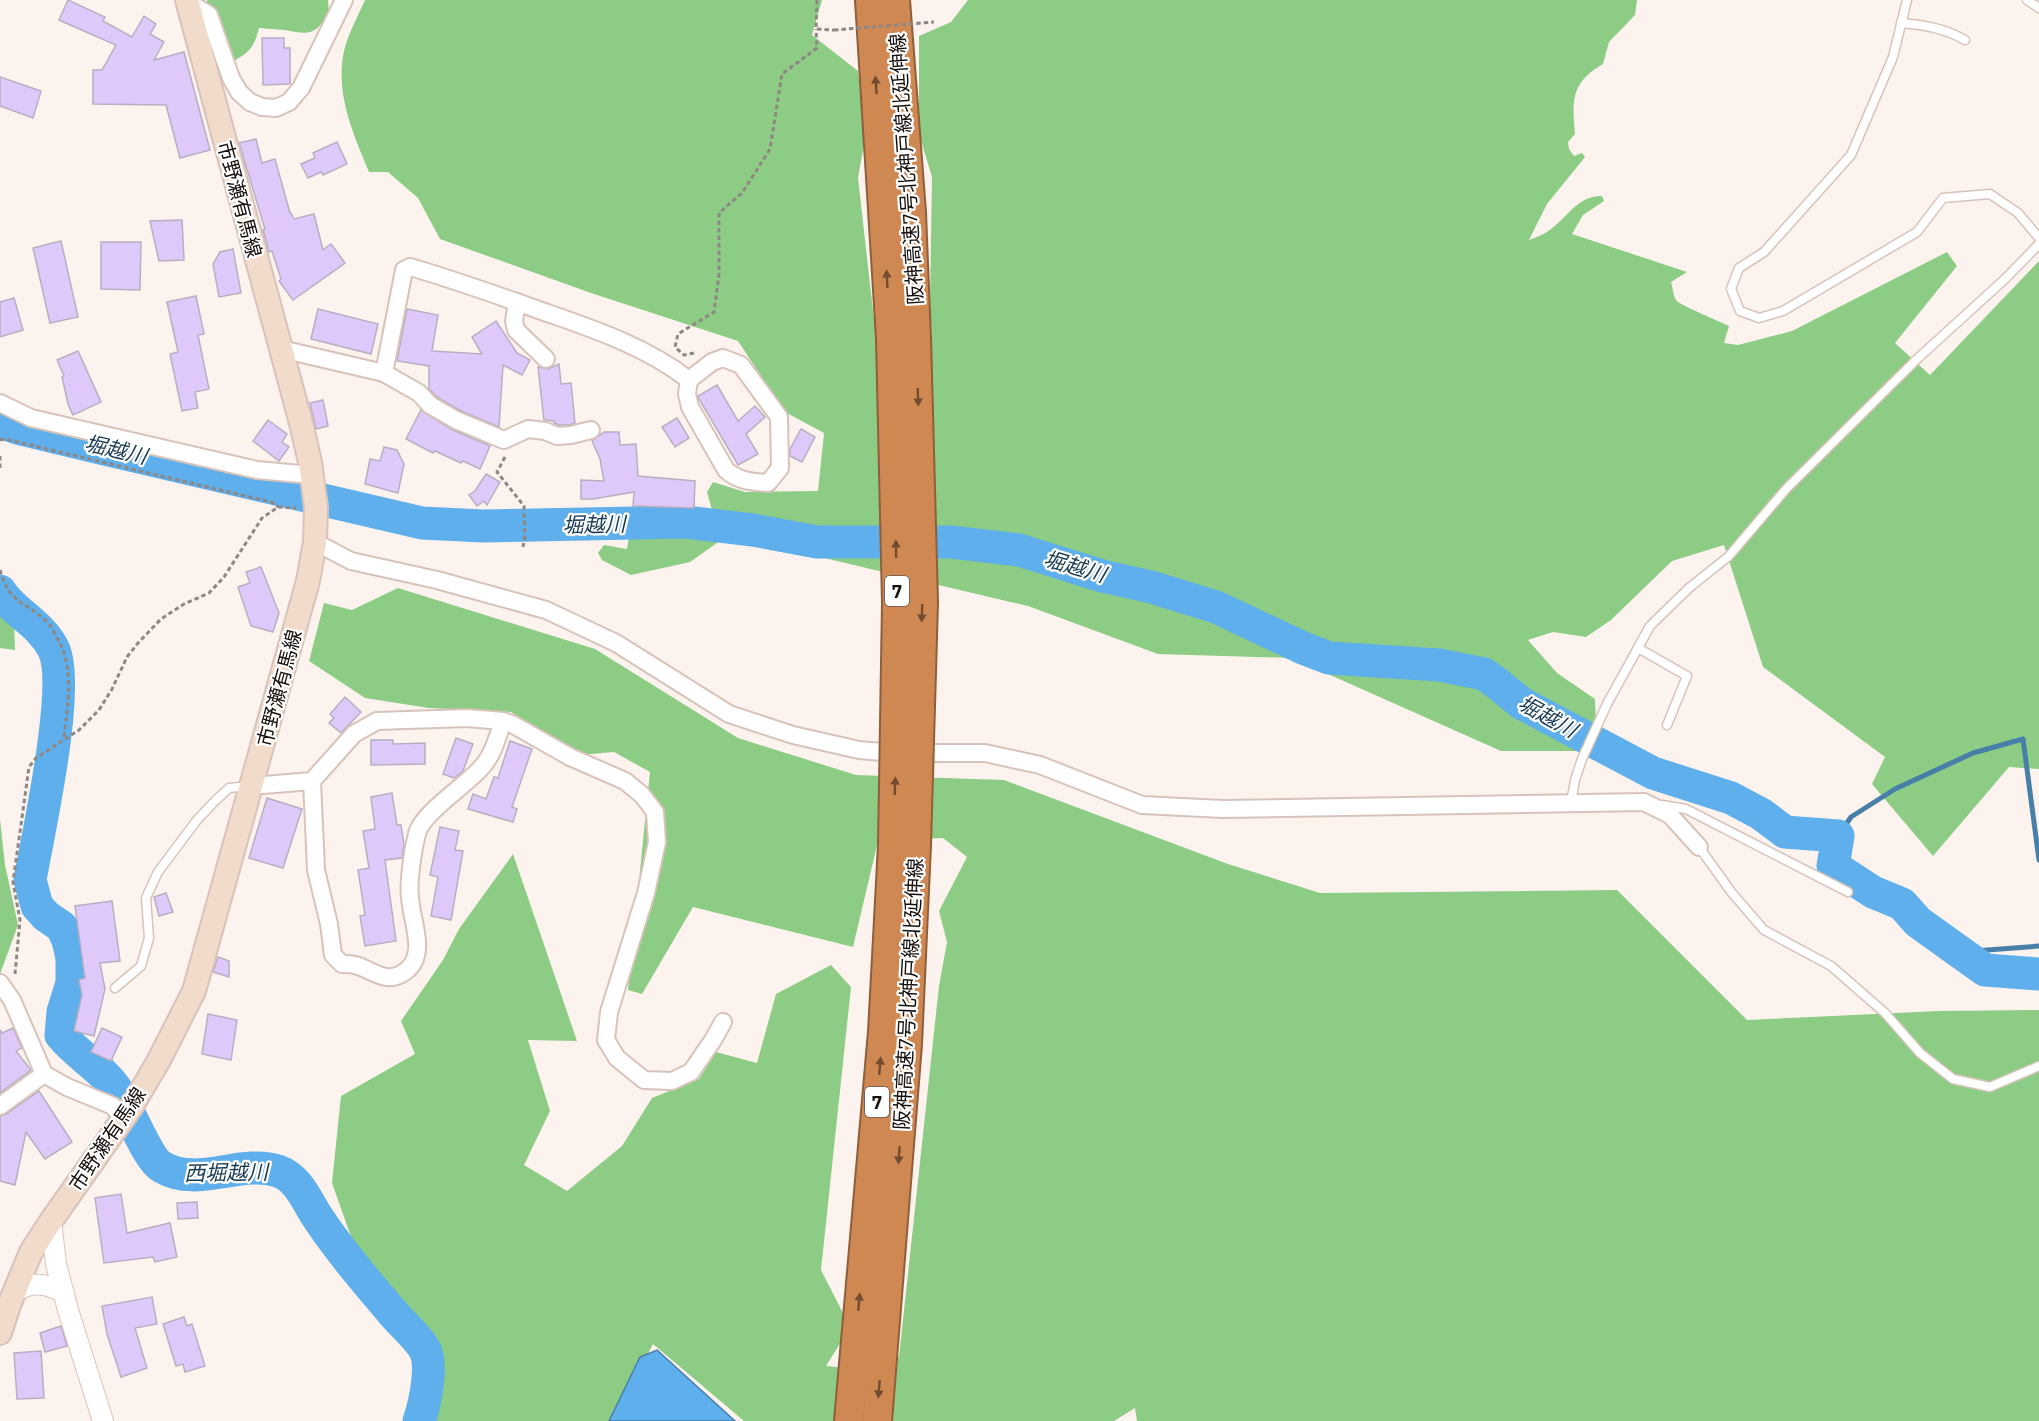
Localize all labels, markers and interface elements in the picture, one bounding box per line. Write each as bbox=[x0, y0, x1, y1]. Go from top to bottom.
street label: 阪神高速7号北神戸線北延伸線 bbox=[883, 32, 929, 306]
one-way arrow bbox=[871, 75, 880, 94]
street label: 市野瀬有馬線 bbox=[211, 138, 269, 260]
one-way arrow bbox=[883, 270, 892, 289]
one-way arrow bbox=[913, 387, 922, 406]
water label: 堀越川 bbox=[82, 428, 152, 470]
water label: 堀越川 bbox=[562, 509, 628, 539]
one-way arrow bbox=[891, 540, 901, 559]
water label: 堀越川 bbox=[1041, 544, 1111, 589]
road number: 7 bbox=[885, 576, 909, 606]
one-way arrow bbox=[918, 603, 927, 622]
street label: 市野瀬有馬線 bbox=[250, 627, 308, 749]
water label: 堀越川 bbox=[1514, 688, 1584, 744]
one-way arrow bbox=[890, 777, 900, 796]
street label: 阪神高速7号北神戸線北延伸線 bbox=[887, 857, 929, 1131]
one-way arrow bbox=[875, 1056, 885, 1075]
street label: 市野瀬有馬線 bbox=[62, 1082, 152, 1196]
road number: 7 bbox=[865, 1087, 889, 1117]
one-way arrow bbox=[895, 1146, 904, 1165]
water label: 西堀越川 bbox=[184, 1157, 270, 1187]
one-way arrow bbox=[854, 1292, 864, 1311]
one-way arrow bbox=[875, 1380, 884, 1399]

